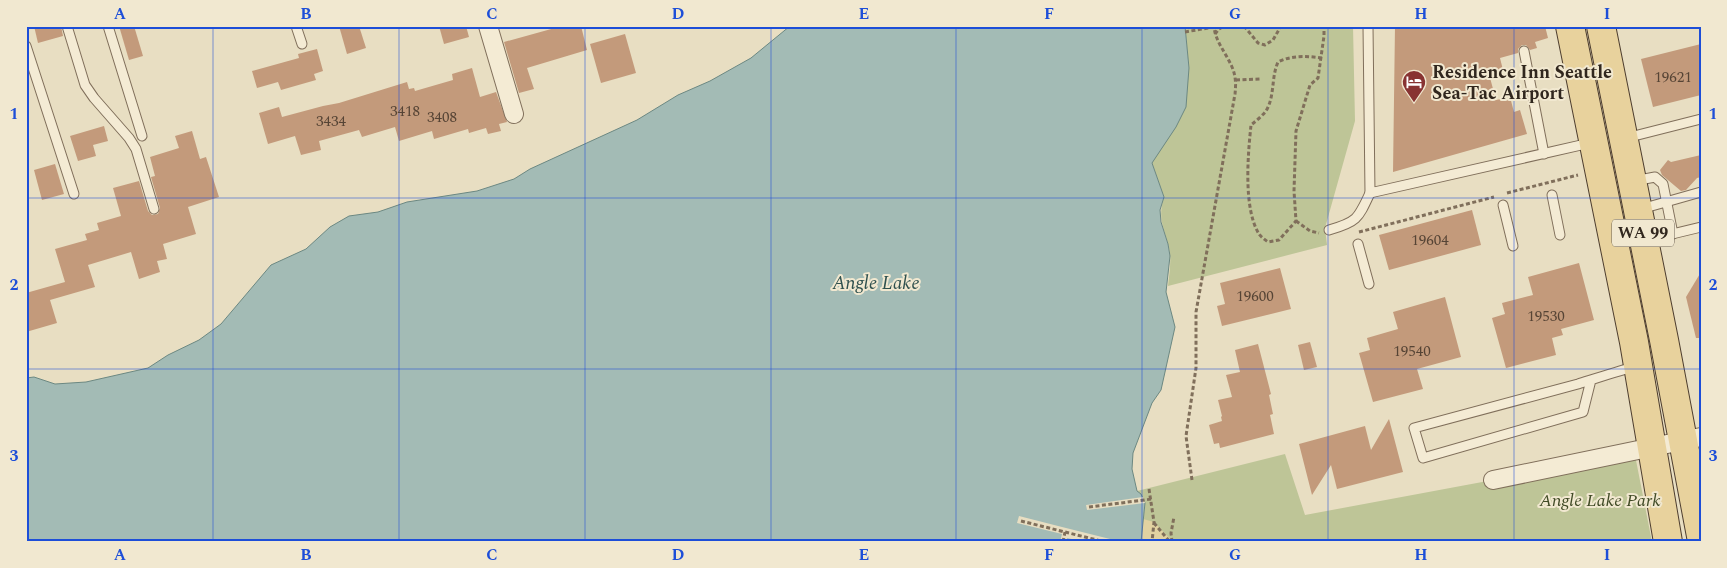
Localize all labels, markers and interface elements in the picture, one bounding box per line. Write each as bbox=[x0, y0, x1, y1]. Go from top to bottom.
text: A bbox=[114, 2, 127, 26]
text: B bbox=[300, 2, 312, 26]
text: C bbox=[486, 2, 498, 26]
text: D bbox=[672, 2, 685, 26]
text: E bbox=[859, 2, 869, 26]
text: F bbox=[1044, 2, 1054, 26]
text: G bbox=[1229, 2, 1241, 26]
text: H bbox=[1414, 2, 1428, 26]
text: I bbox=[1604, 2, 1610, 26]
place label: Residence Inn Seattle Sea-Tac Airport bbox=[1432, 59, 1612, 107]
house number: 19621 bbox=[1654, 66, 1692, 89]
hotel icon: Residence Inn Seattle Sea-Tac Airport bbox=[1401, 69, 1427, 103]
house number: 3418 bbox=[390, 100, 420, 123]
text: 1 bbox=[10, 102, 18, 126]
text: 1 bbox=[1709, 102, 1717, 126]
house number: 3408 bbox=[427, 106, 457, 129]
house number: 3434 bbox=[316, 110, 346, 133]
road number: WA 99 bbox=[1612, 220, 1674, 247]
house number: 19604 bbox=[1411, 229, 1449, 252]
water label: Angle Lake bbox=[831, 269, 920, 298]
text: 2 bbox=[10, 273, 19, 297]
text: 2 bbox=[1709, 273, 1718, 297]
house number: 19600 bbox=[1236, 285, 1274, 308]
house number: 19530 bbox=[1527, 305, 1565, 328]
house number: 19540 bbox=[1393, 340, 1431, 363]
text: 3 bbox=[10, 444, 19, 468]
text: 3 bbox=[1709, 444, 1718, 468]
park label: Angle Lake Park bbox=[1538, 487, 1661, 514]
text: A bbox=[114, 543, 127, 567]
text: B bbox=[300, 543, 312, 567]
text: C bbox=[486, 543, 498, 567]
text: D bbox=[672, 543, 685, 567]
text: E bbox=[859, 543, 869, 567]
text: F bbox=[1044, 543, 1054, 567]
text: G bbox=[1229, 543, 1241, 567]
text: H bbox=[1414, 543, 1428, 567]
text: I bbox=[1604, 543, 1610, 567]

